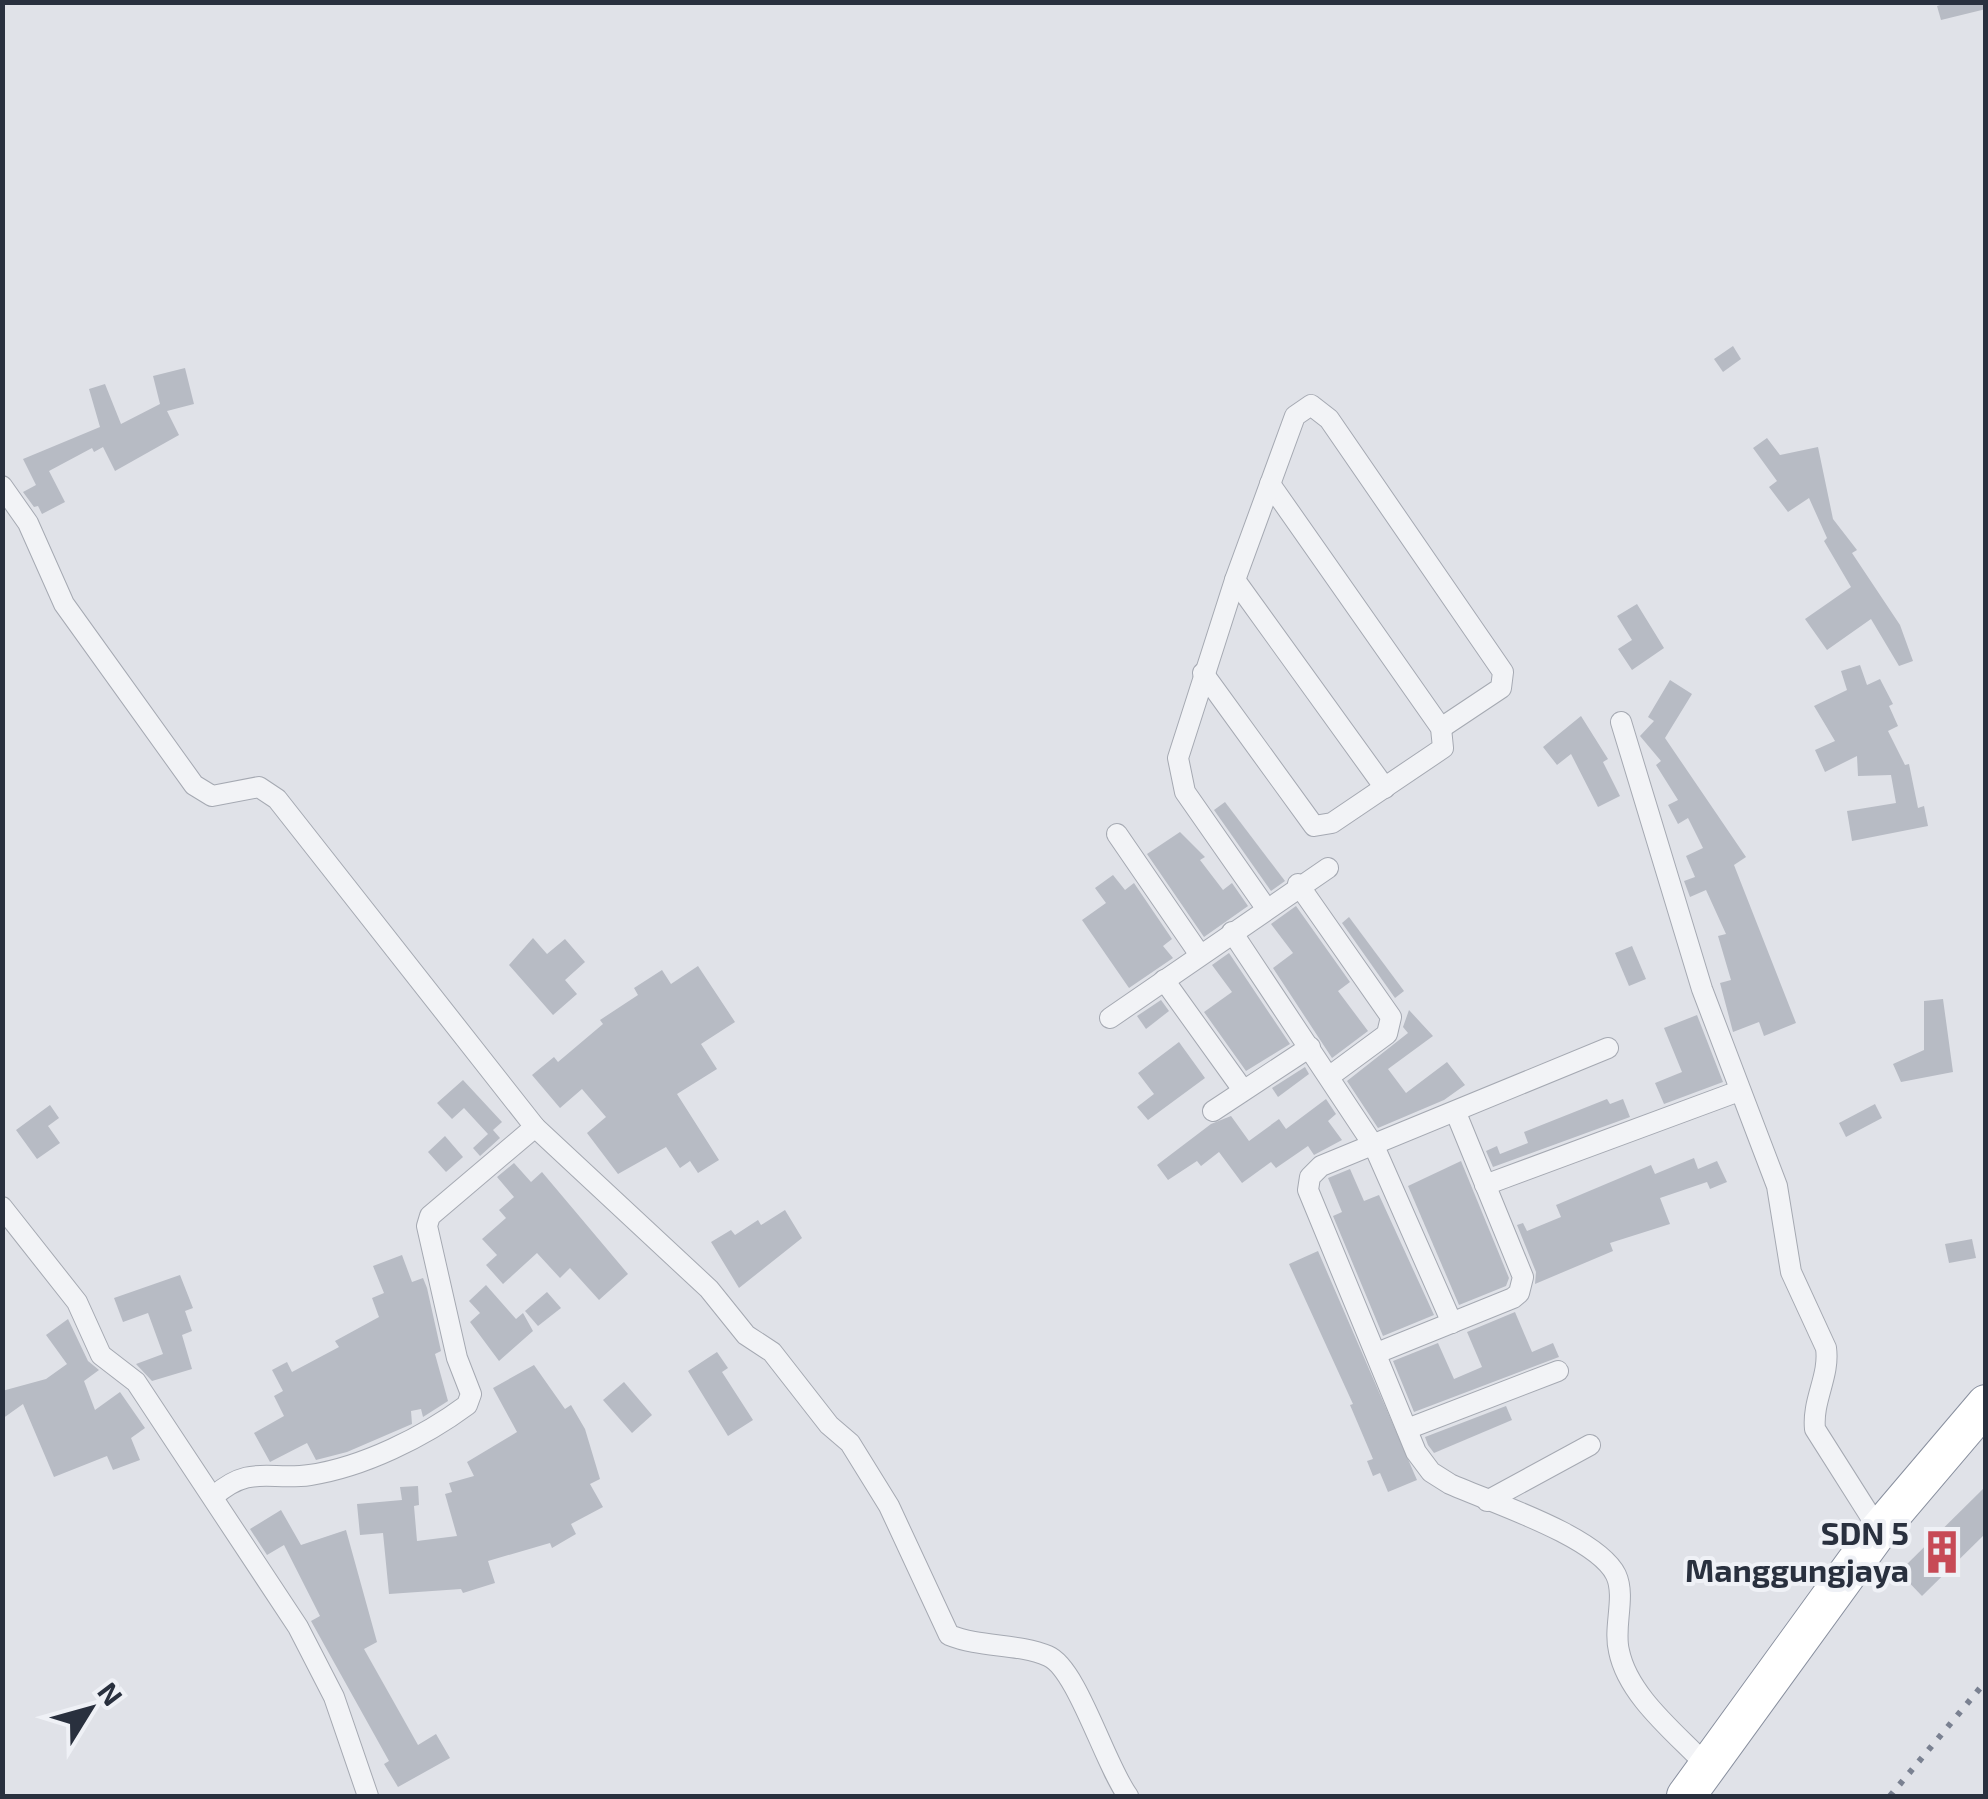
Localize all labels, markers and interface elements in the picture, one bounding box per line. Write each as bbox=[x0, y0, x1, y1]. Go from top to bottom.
place label: SDN 5 Manggungjaya bbox=[1685, 1513, 1909, 1589]
building icon: SDN 5 Manggungjaya bbox=[1918, 1528, 1966, 1576]
north arrow bbox=[40, 1659, 140, 1759]
text: N bbox=[91, 1675, 130, 1712]

